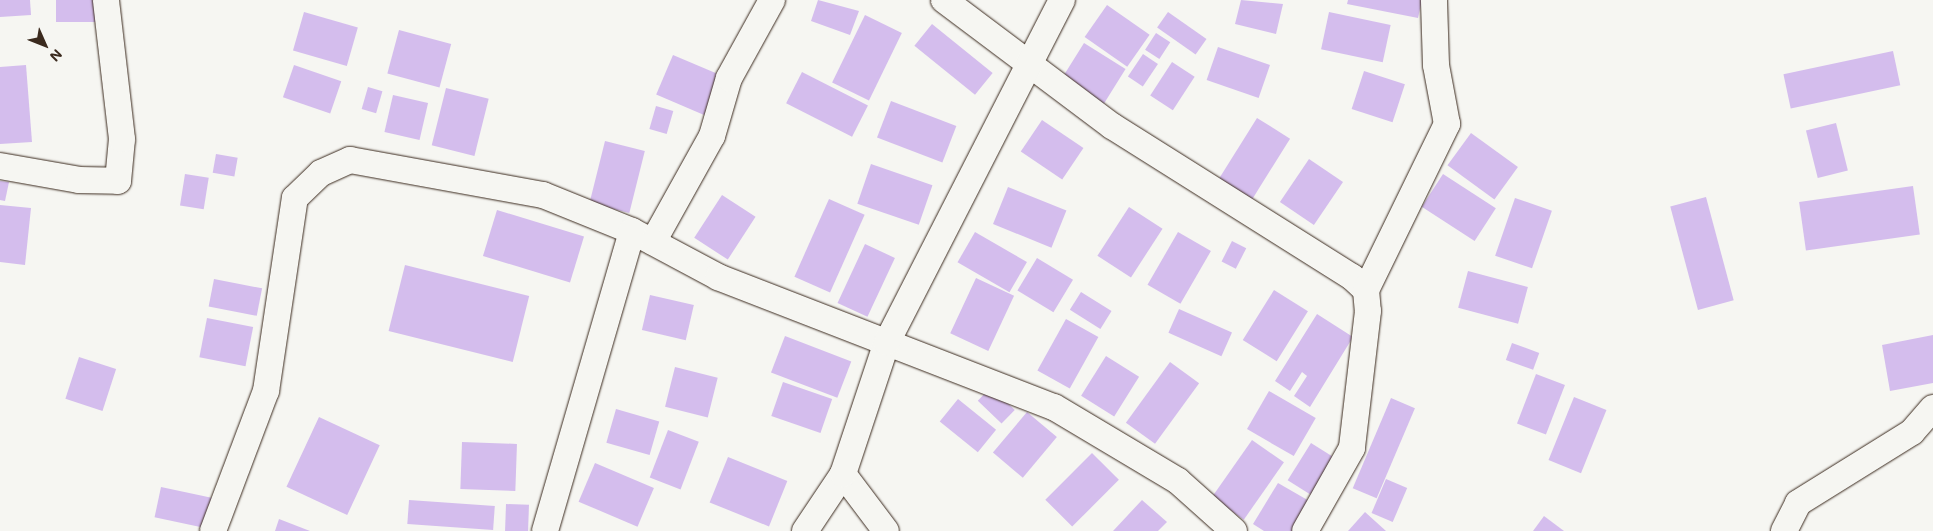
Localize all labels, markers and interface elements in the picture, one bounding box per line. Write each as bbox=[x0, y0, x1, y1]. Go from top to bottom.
north arrow bbox=[20, 20, 70, 70]
text: N bbox=[46, 45, 67, 66]

